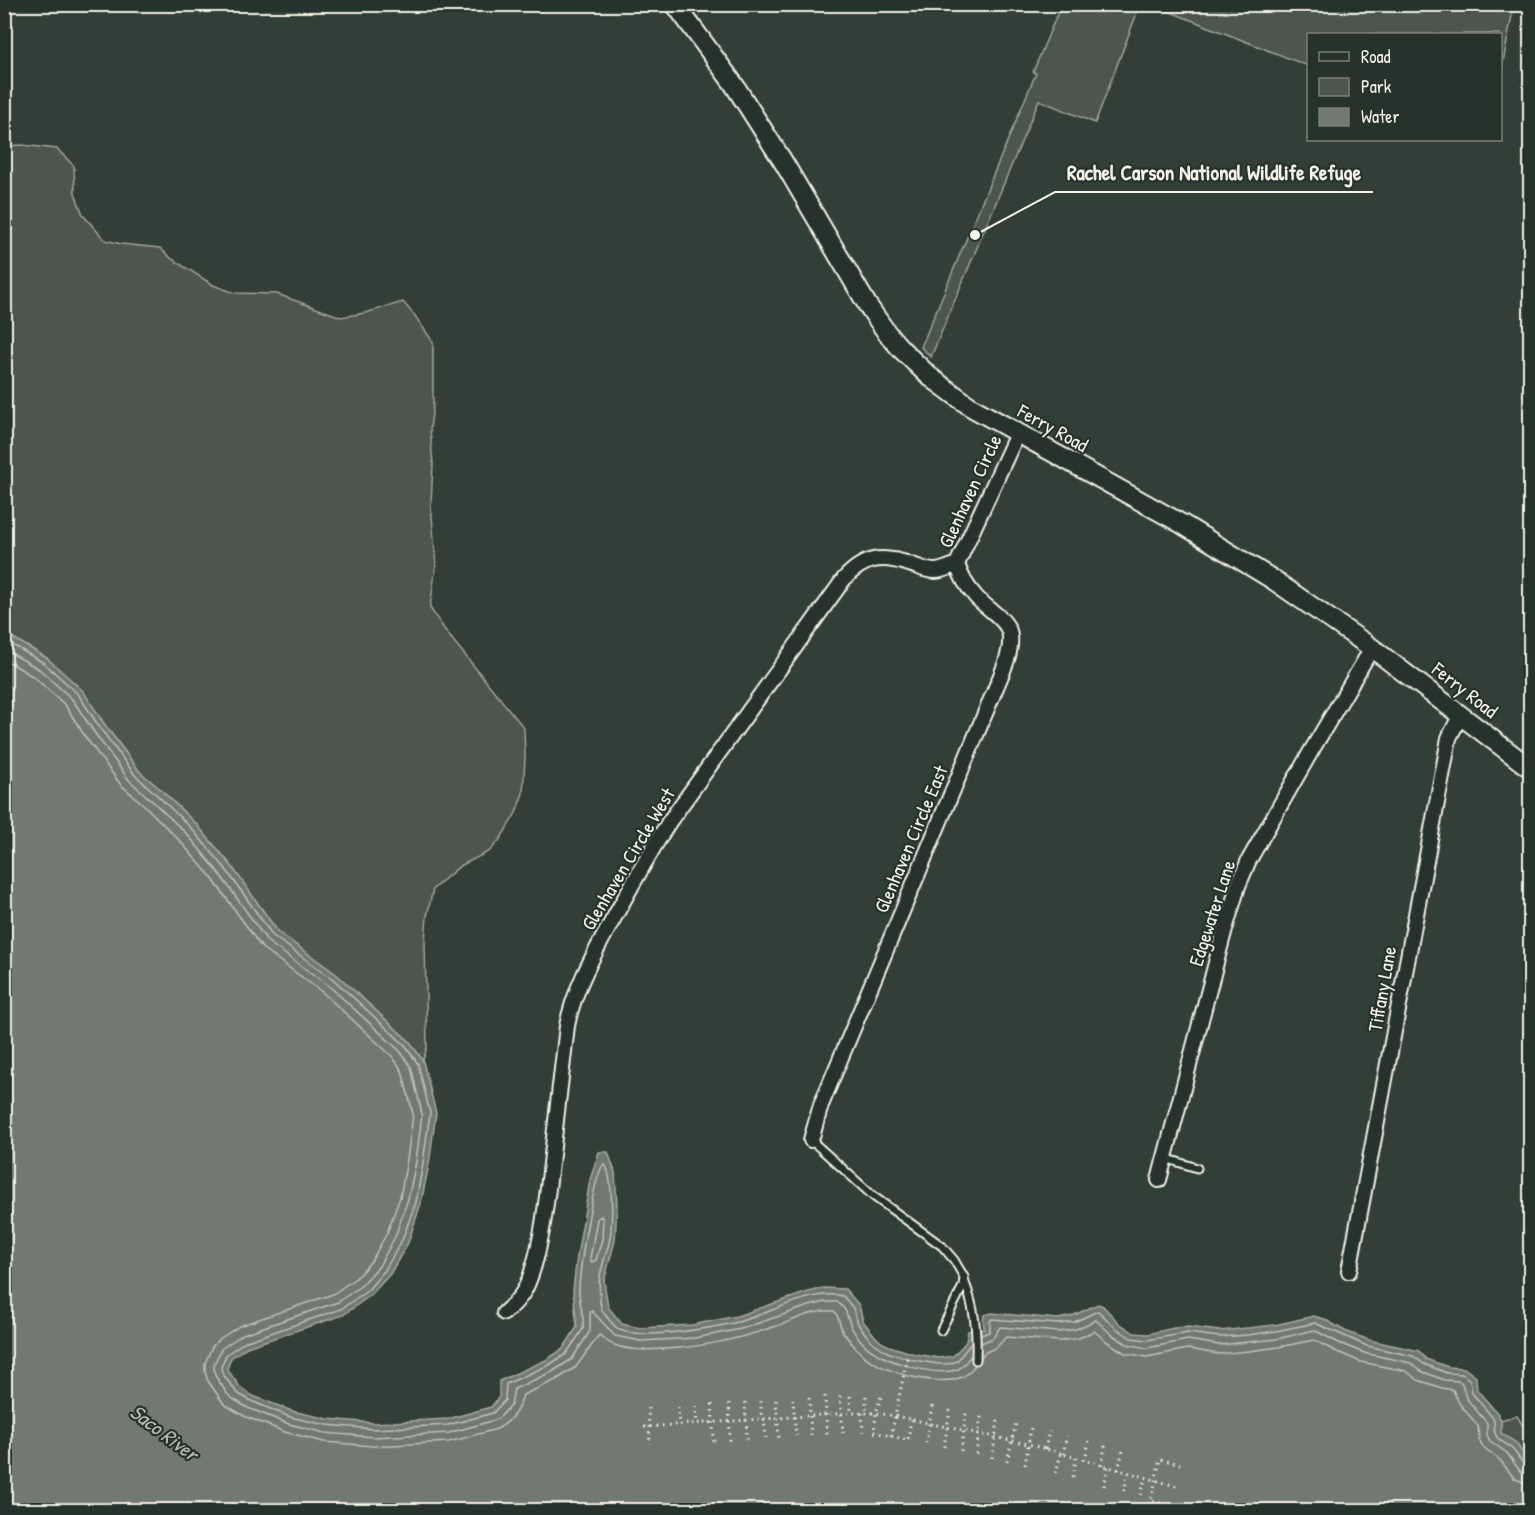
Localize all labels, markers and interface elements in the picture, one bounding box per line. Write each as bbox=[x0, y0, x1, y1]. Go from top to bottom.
legend bbox=[1307, 33, 1502, 141]
text: Road bbox=[1361, 44, 1391, 69]
text: Park bbox=[1361, 74, 1392, 99]
text: Water bbox=[1361, 104, 1399, 129]
callout: Rachel Carson National Wildlife Refuge bbox=[1055, 153, 1373, 192]
text: Rachel Carson National Wildlife Refuge bbox=[1067, 158, 1362, 188]
street label: Ferry Road bbox=[1012, 397, 1094, 458]
street label: Glenhaven Circle bbox=[932, 430, 1008, 552]
street label: Ferry Road bbox=[1426, 655, 1504, 724]
street label: Glenhaven Circle East bbox=[867, 760, 954, 917]
street label: Glenhaven Circle West bbox=[574, 782, 681, 935]
street label: Edgewater Lane bbox=[1182, 856, 1241, 969]
street label: Tiffany Lane bbox=[1361, 944, 1402, 1034]
water label: Saco River bbox=[124, 1397, 207, 1470]

